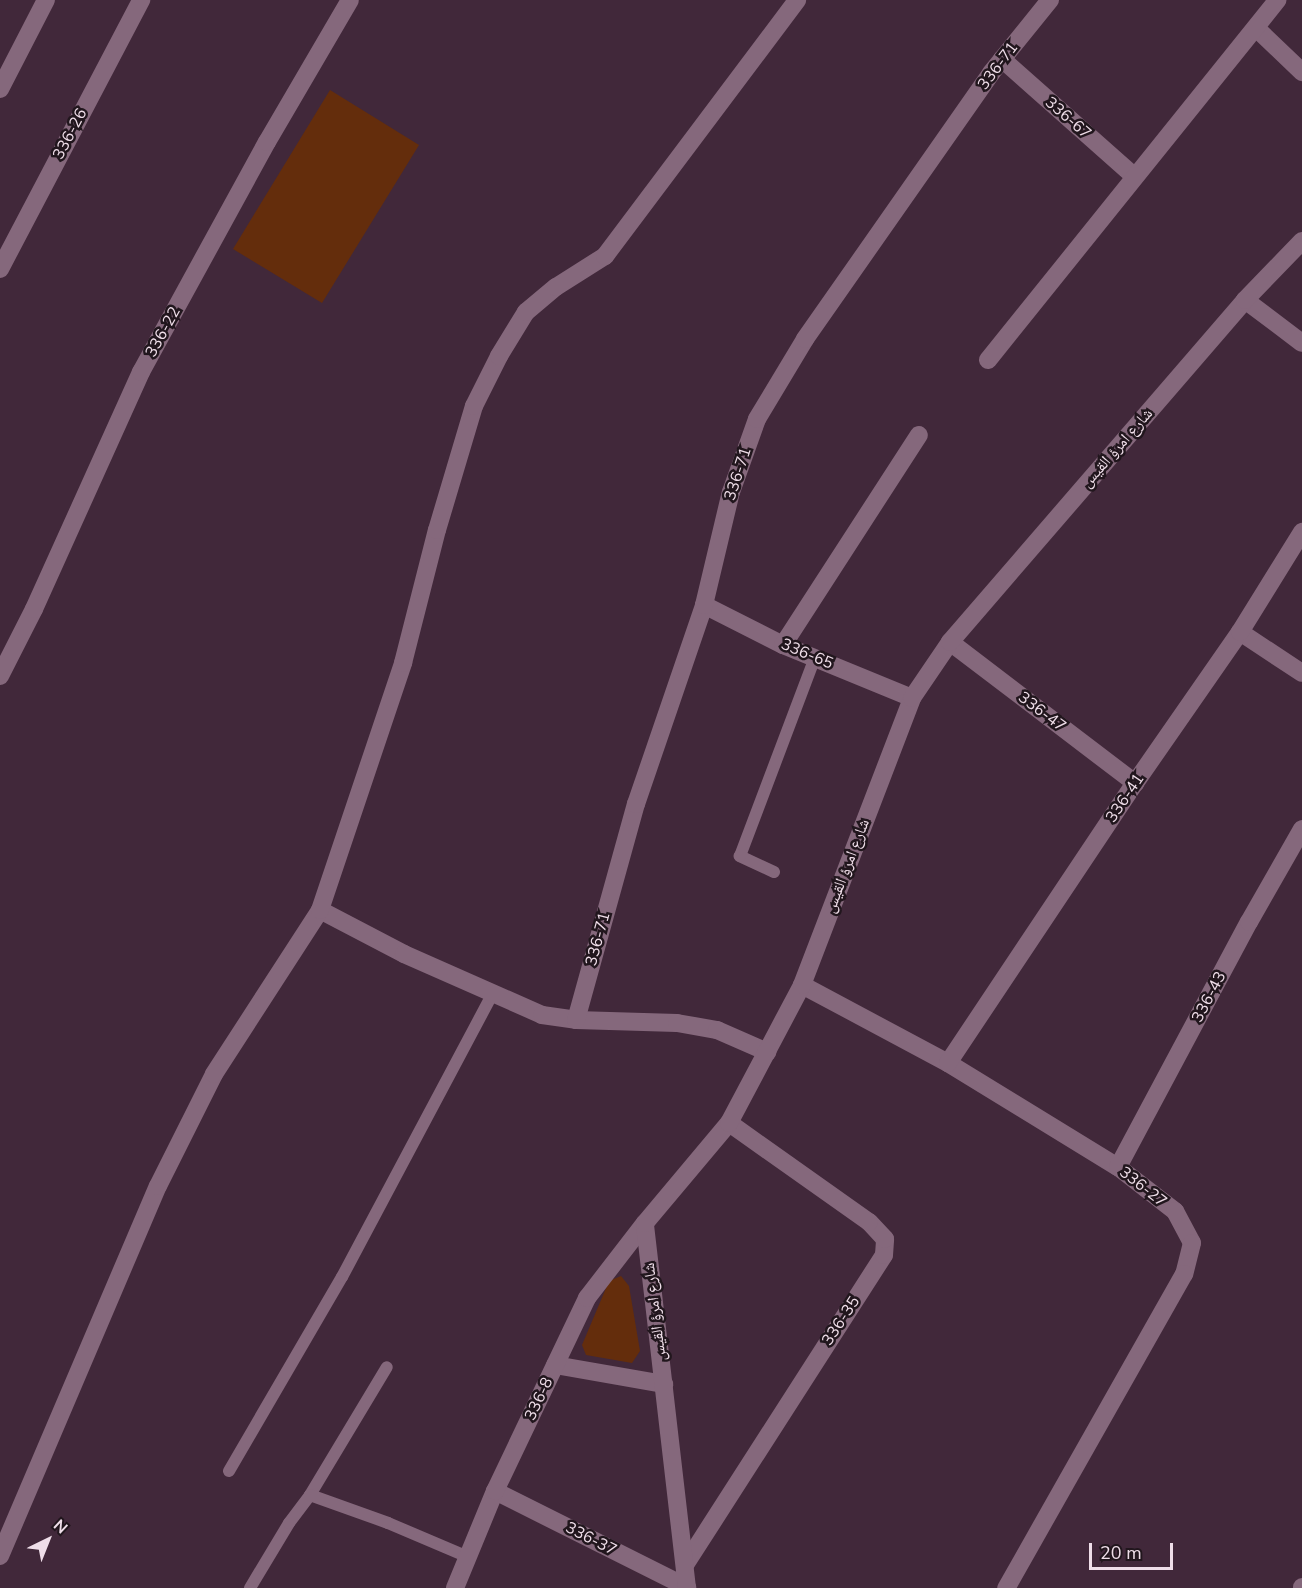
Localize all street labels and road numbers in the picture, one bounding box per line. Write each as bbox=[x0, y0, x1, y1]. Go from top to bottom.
street label: 336-71 bbox=[974, 38, 1022, 94]
street label: 336-67 bbox=[1041, 93, 1095, 143]
street label: 336-26 bbox=[49, 105, 91, 163]
street label: 336-22 bbox=[141, 303, 185, 361]
street label: شارع امرؤ القيس bbox=[1077, 404, 1157, 492]
street label: 336-71 bbox=[720, 445, 756, 503]
street label: 336-65 bbox=[778, 634, 836, 674]
street label: 336-47 bbox=[1014, 688, 1070, 736]
street label: 336-41 bbox=[1102, 770, 1148, 826]
street label: شارع امرؤ القيس bbox=[820, 816, 874, 916]
street label: 336-71 bbox=[582, 910, 614, 968]
street label: 336-43 bbox=[1188, 968, 1230, 1026]
street label: 336-27 bbox=[1116, 1163, 1170, 1211]
street label: شارع امرؤ القيس bbox=[639, 1262, 671, 1362]
street label: 336-35 bbox=[818, 1293, 864, 1349]
street label: 336-8 bbox=[521, 1374, 557, 1424]
street label: 336-37 bbox=[562, 1518, 620, 1560]

